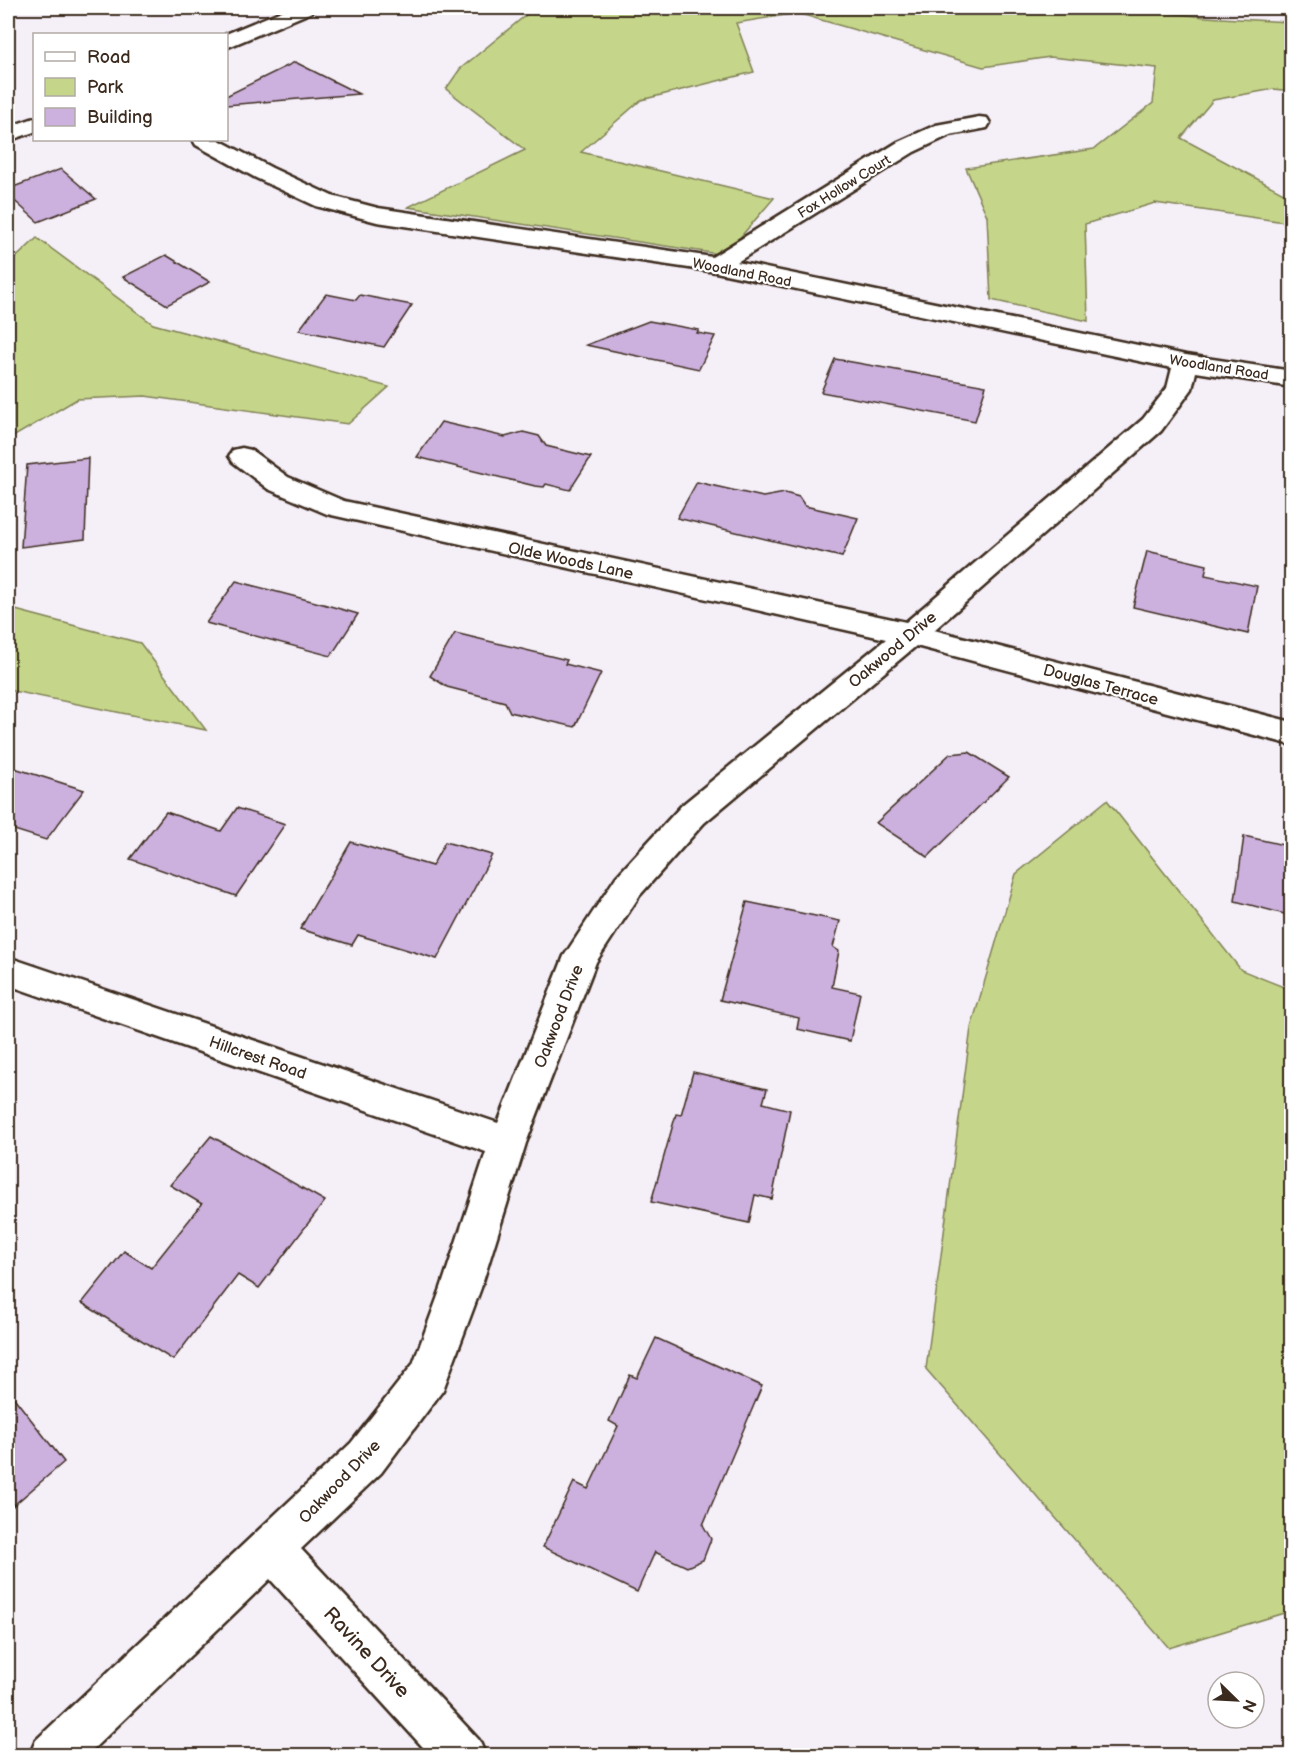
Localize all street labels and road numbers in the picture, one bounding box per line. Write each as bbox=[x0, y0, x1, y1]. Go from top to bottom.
street label: Fox Hollow Court bbox=[795, 151, 894, 222]
street label: Woodland Road bbox=[691, 255, 793, 290]
street label: Woodland Road bbox=[1168, 351, 1270, 384]
street label: Olde Woods Lane bbox=[506, 539, 636, 584]
street label: Oakwood Drive bbox=[845, 608, 941, 692]
street label: Douglas Terrace bbox=[1041, 661, 1161, 710]
street label: Oakwood Drive bbox=[531, 962, 588, 1071]
street label: Hillcrest Road bbox=[206, 1033, 309, 1084]
street label: Oakwood Drive bbox=[295, 1436, 385, 1528]
street label: Ravine Drive bbox=[318, 1602, 414, 1703]

